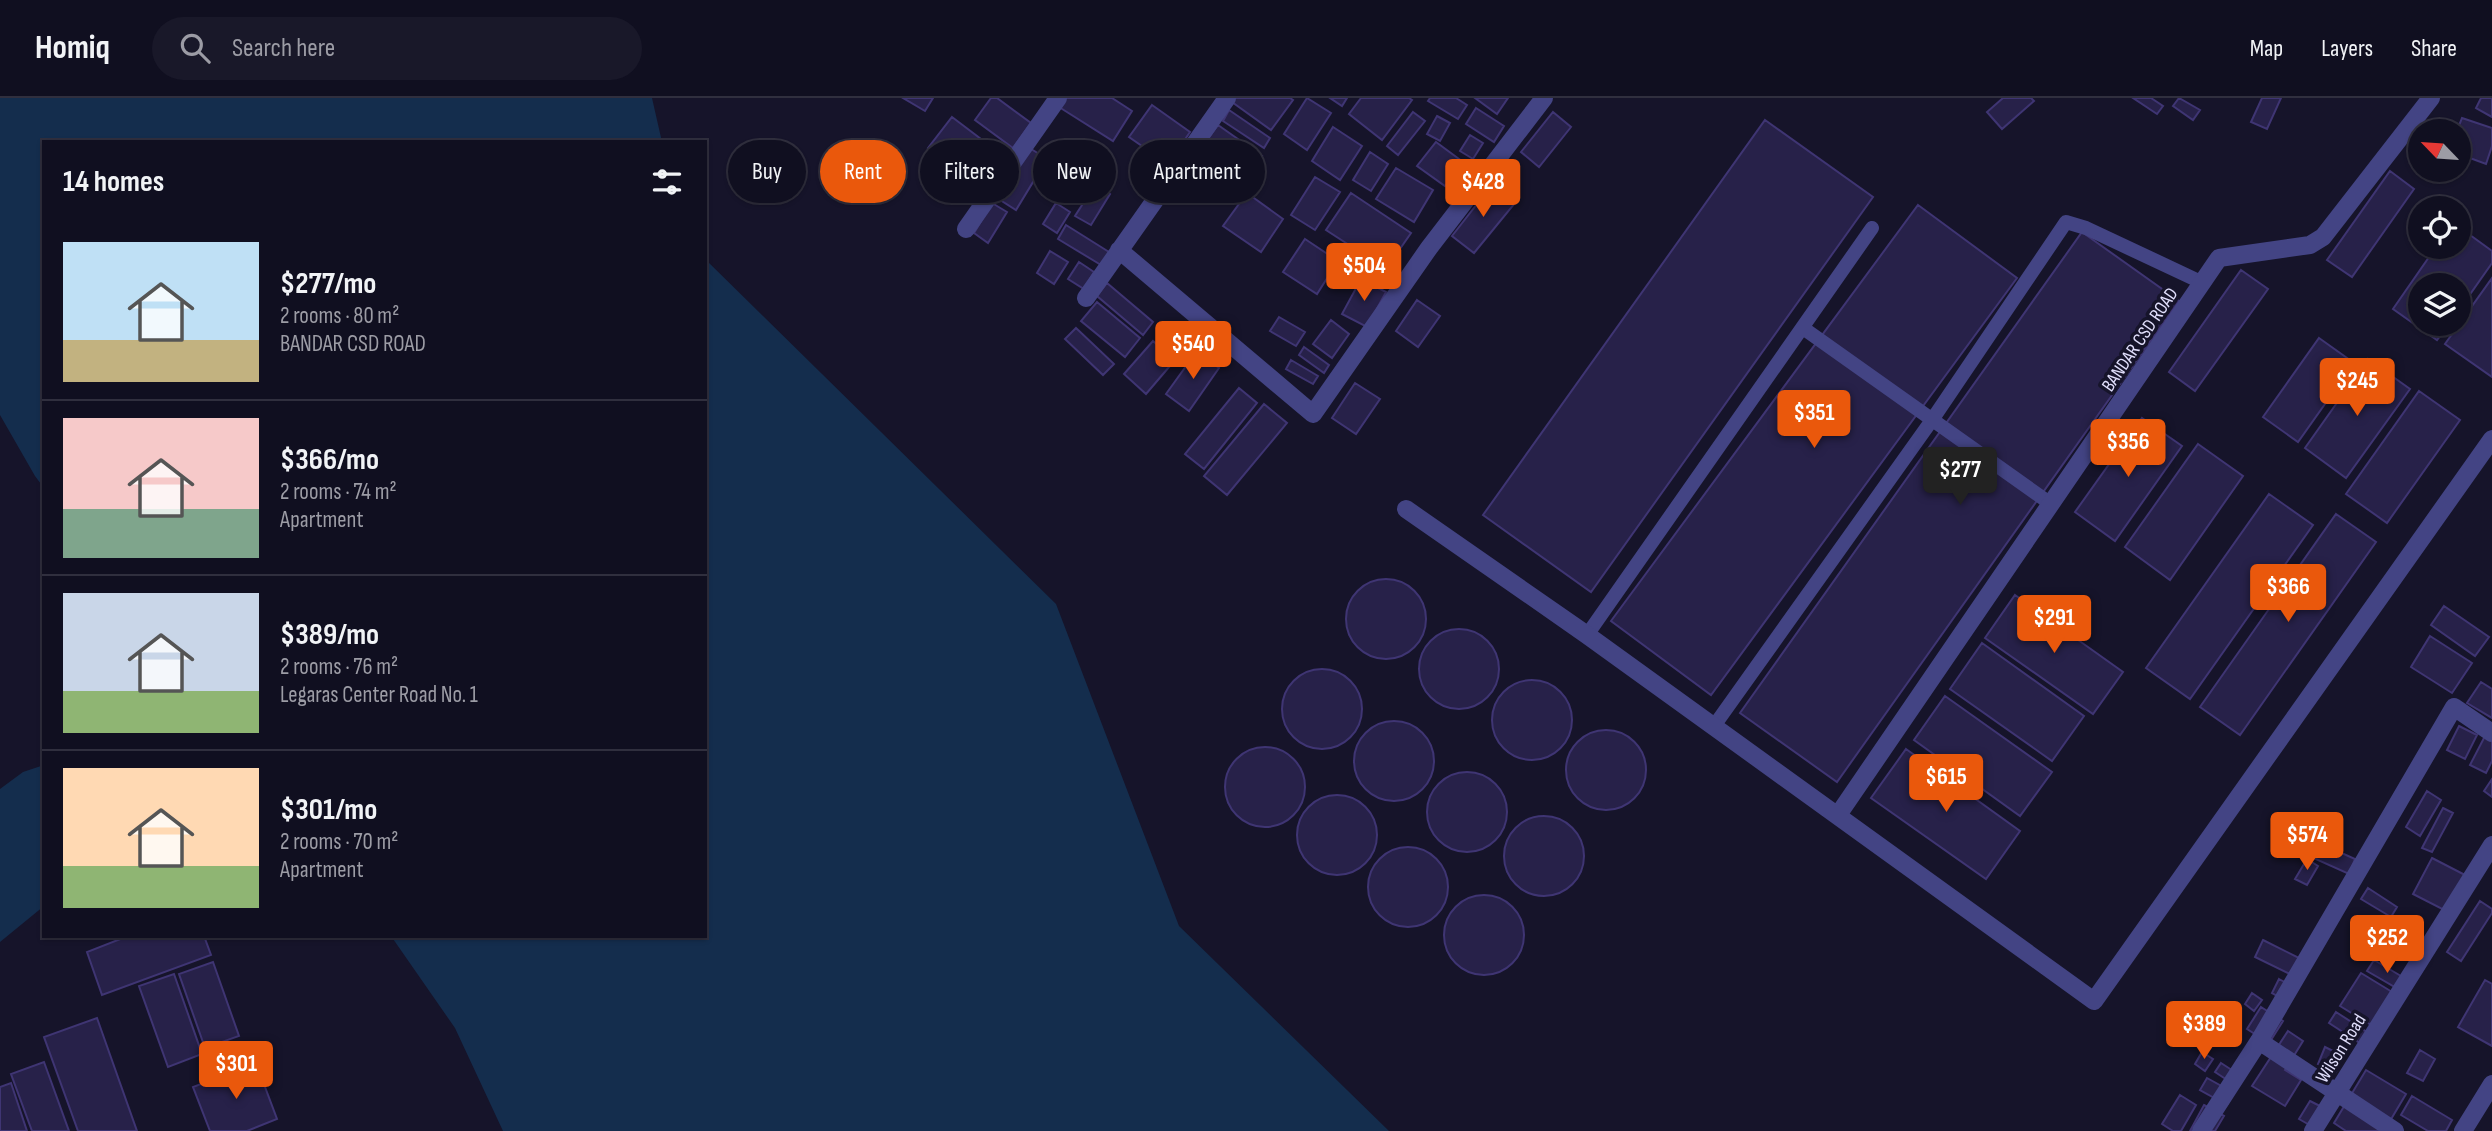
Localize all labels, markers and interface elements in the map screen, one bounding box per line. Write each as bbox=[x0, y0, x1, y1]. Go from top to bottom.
search box bbox=[152, 17, 642, 80]
text: Homiq bbox=[35, 28, 110, 68]
icon: search bbox=[176, 29, 214, 67]
text: Search here bbox=[232, 33, 335, 64]
text: Map bbox=[2250, 34, 2283, 63]
text: Layers bbox=[2321, 34, 2373, 63]
text: Share bbox=[2411, 34, 2457, 63]
north arrow bbox=[2408, 119, 2471, 182]
map controls bbox=[2408, 119, 2471, 336]
chip: Buy bbox=[728, 140, 806, 203]
chip: Rent bbox=[820, 140, 906, 203]
chip: Filters bbox=[920, 140, 1019, 203]
chip: New bbox=[1033, 140, 1116, 203]
chip: Apartment bbox=[1130, 140, 1265, 203]
pin: $428 bbox=[1442, 159, 1524, 219]
icon: filters bbox=[648, 163, 686, 201]
text: 14 homes bbox=[63, 164, 164, 200]
text: $428 bbox=[1461, 168, 1505, 196]
button: locate bbox=[2408, 196, 2471, 259]
pin: $504 bbox=[1323, 244, 1405, 303]
text: $504 bbox=[1342, 252, 1386, 280]
text: $277/mo bbox=[280, 266, 376, 302]
icon: home bbox=[119, 270, 203, 354]
button: layers bbox=[2408, 273, 2471, 336]
street label: BANDAR CSD ROAD bbox=[2097, 284, 2183, 396]
text: 2 rooms · 80 m² bbox=[280, 302, 399, 330]
pin: $540 bbox=[1152, 322, 1234, 381]
text: BANDAR CSD ROAD bbox=[280, 330, 426, 358]
text: $540 bbox=[1171, 330, 1215, 358]
pin: $245 bbox=[2316, 358, 2398, 418]
text: $245 bbox=[2336, 367, 2378, 395]
pin: $351 bbox=[1773, 390, 1855, 450]
text: $351 bbox=[1793, 399, 1835, 427]
pin: $356 bbox=[2087, 420, 2169, 479]
text: $356 bbox=[2106, 428, 2150, 456]
text: $366/mo bbox=[280, 442, 379, 478]
icon: home bbox=[119, 446, 203, 530]
pin: $277 bbox=[1919, 448, 2001, 507]
text: $277 bbox=[1939, 456, 1981, 484]
text: 2 rooms · 74 m² bbox=[280, 478, 397, 506]
text: Apartment bbox=[280, 506, 364, 534]
pin: $366 bbox=[2247, 564, 2329, 624]
text: $366 bbox=[2266, 573, 2310, 601]
pin: $291 bbox=[2013, 596, 2095, 655]
text: $291 bbox=[2033, 604, 2075, 632]
text: $389/mo bbox=[280, 617, 379, 653]
icon: home bbox=[119, 621, 203, 705]
text: 2 rooms · 76 m² bbox=[280, 653, 398, 681]
text: Legaras Center Road No. 1 bbox=[280, 681, 478, 709]
pin: $615 bbox=[1905, 754, 1987, 814]
text: $615 bbox=[1925, 763, 1967, 791]
text: $301/mo bbox=[280, 792, 377, 828]
icon: home bbox=[119, 796, 203, 880]
pin: $574 bbox=[2266, 812, 2348, 872]
text: $574 bbox=[2286, 821, 2328, 849]
text: 2 rooms · 70 m² bbox=[280, 828, 398, 856]
text: Apartment bbox=[280, 856, 364, 884]
pin: $252 bbox=[2346, 916, 2428, 975]
text: $252 bbox=[2366, 924, 2408, 952]
pin: $389 bbox=[2163, 1002, 2245, 1061]
text: $389 bbox=[2182, 1010, 2226, 1038]
street label: Wilson Road bbox=[2311, 1010, 2371, 1088]
pin: $301 bbox=[195, 1042, 277, 1101]
text: $301 bbox=[215, 1050, 257, 1078]

